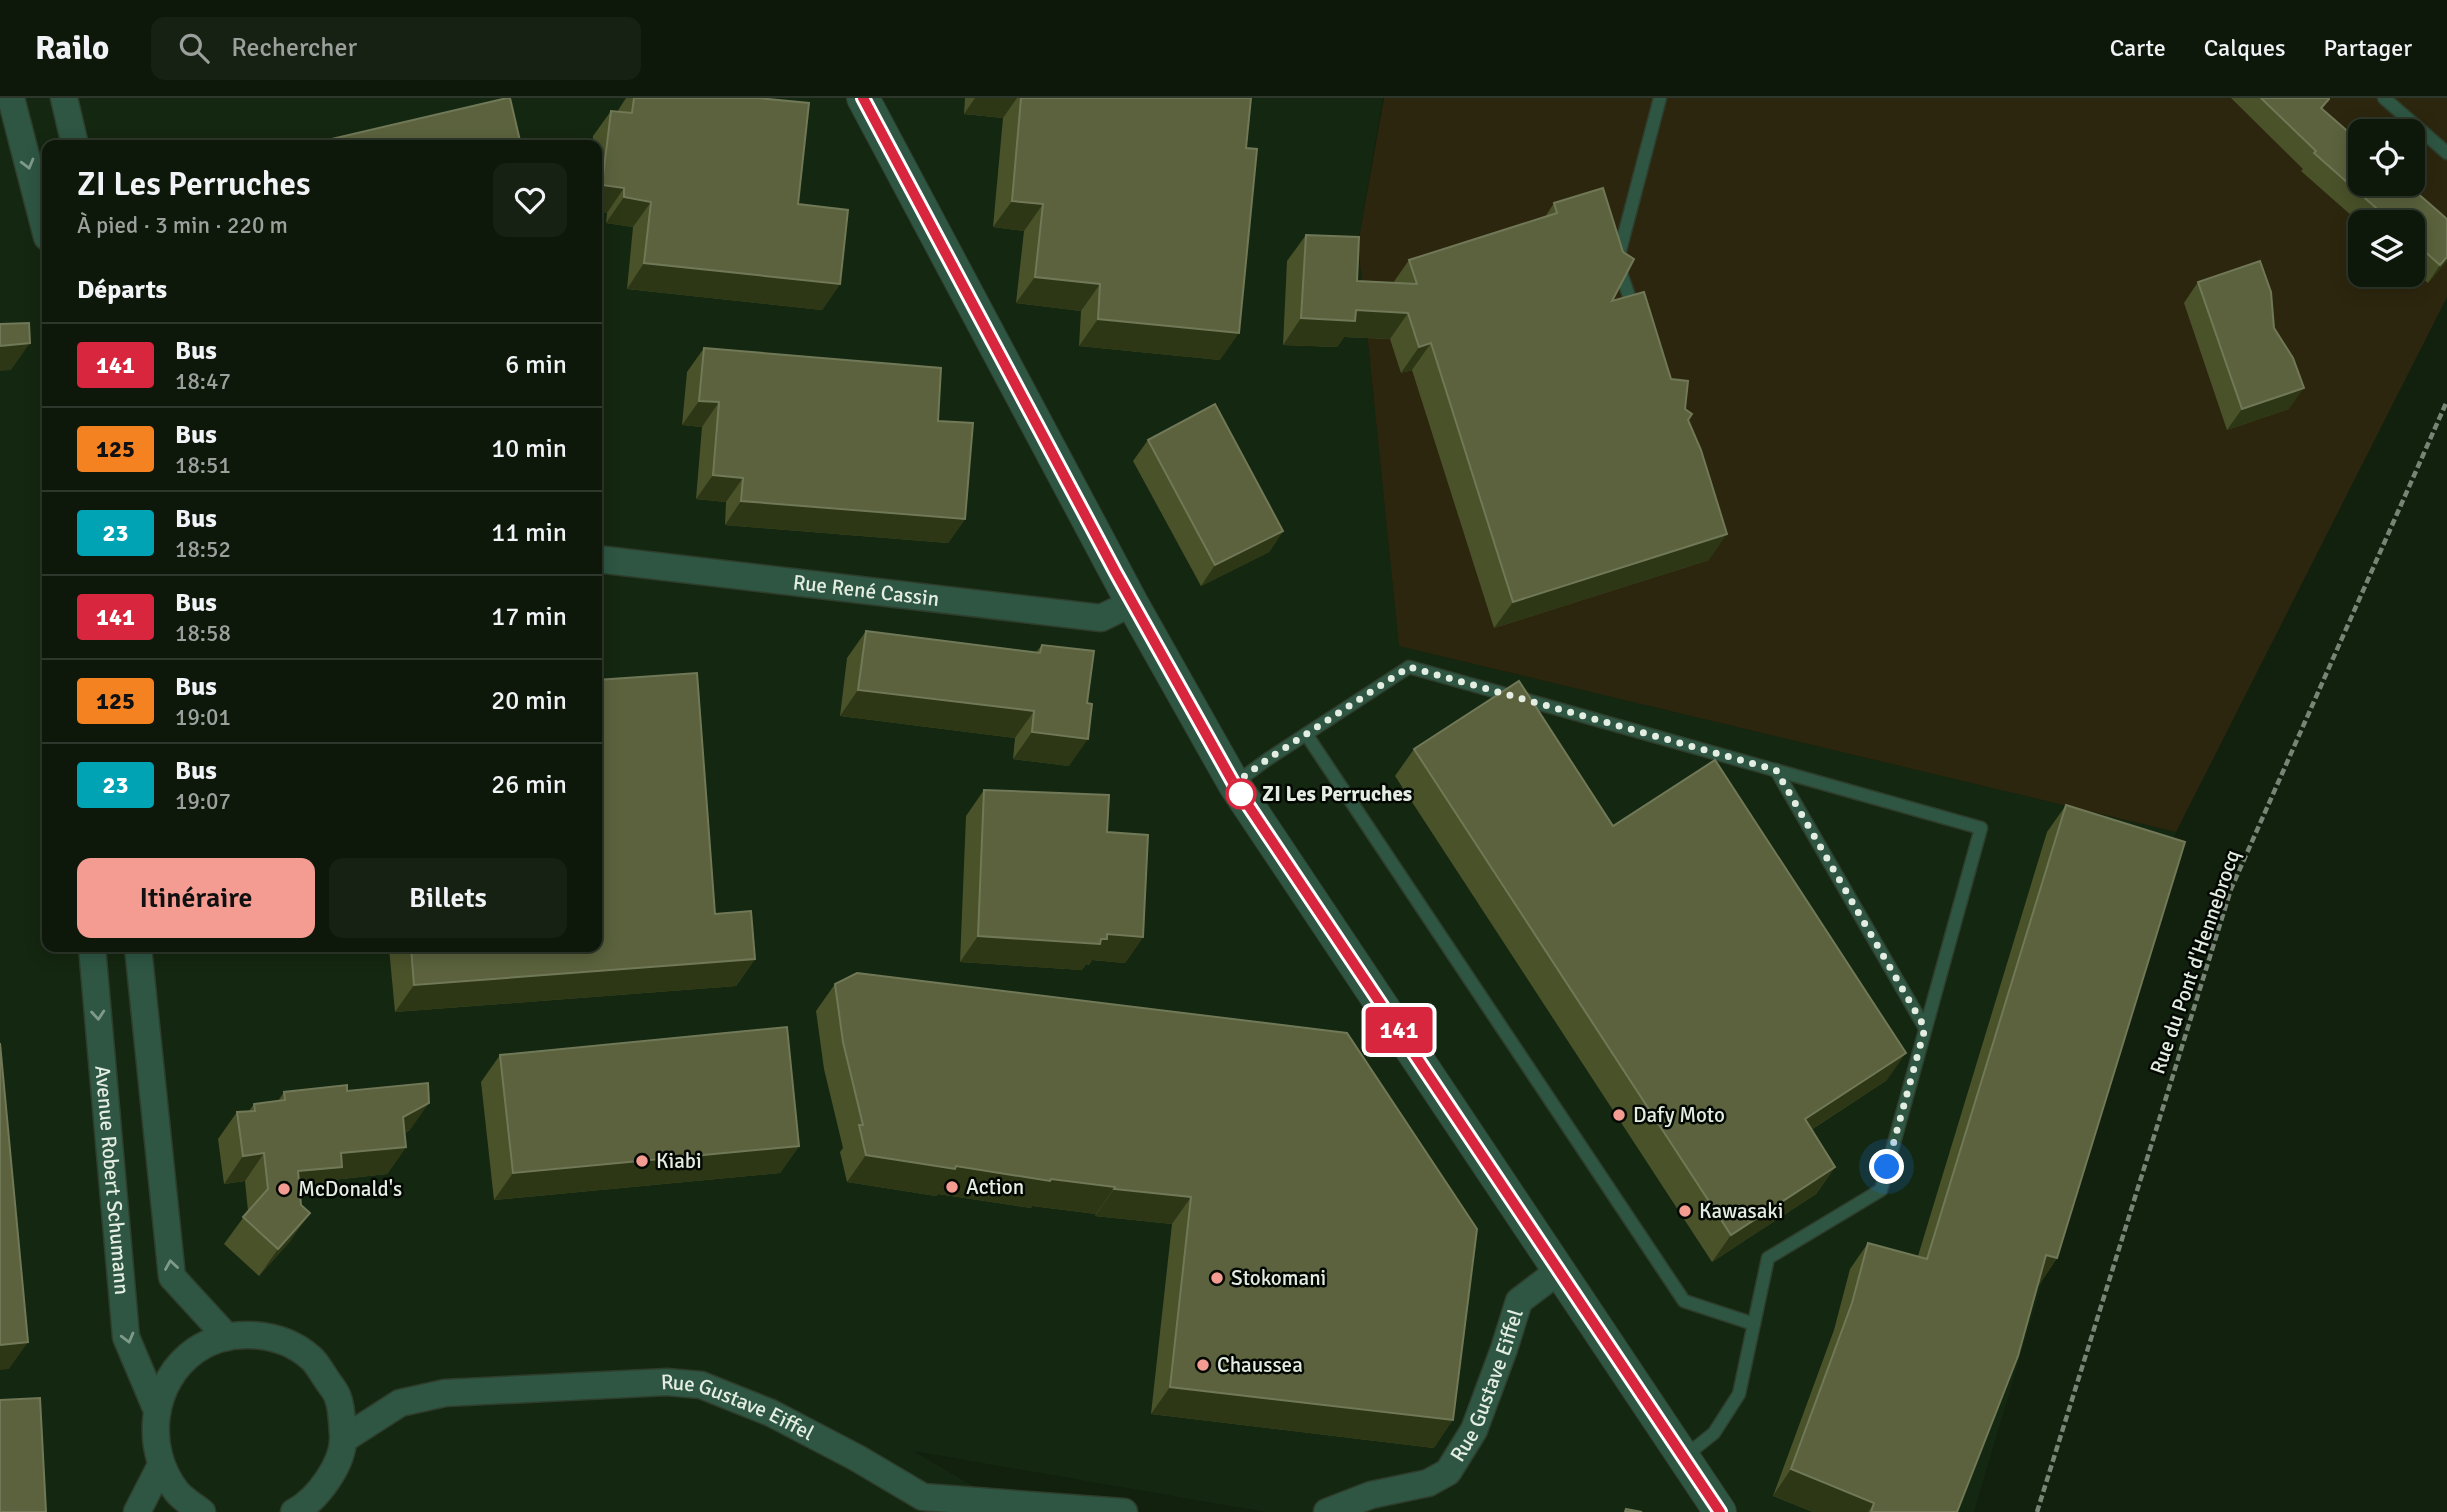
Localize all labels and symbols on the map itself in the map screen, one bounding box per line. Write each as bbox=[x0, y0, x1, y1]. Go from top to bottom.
one-way arrow bbox=[20, 158, 34, 170]
street label: Rue René Cassin bbox=[792, 569, 941, 612]
marker: ZI Les Perruches bbox=[1226, 779, 1256, 809]
place label: ZI Les Perruches bbox=[1262, 781, 1412, 807]
street label: Rue du Pont d'Hennebrocq bbox=[2144, 846, 2246, 1078]
line badge: 141 bbox=[1359, 1007, 1439, 1053]
one-way arrow bbox=[90, 1010, 105, 1021]
street label: Avenue Robert Schumann bbox=[89, 1064, 135, 1296]
place label: Dafy Moto bbox=[1633, 1102, 1725, 1128]
marker: Dafy Moto bbox=[1611, 1107, 1627, 1123]
place label: Kiabi bbox=[656, 1148, 702, 1174]
your location bbox=[1869, 1149, 1904, 1184]
marker: Kiabi bbox=[634, 1153, 650, 1169]
place label: Action bbox=[966, 1174, 1024, 1200]
place label: McDonald's bbox=[298, 1176, 402, 1202]
marker: Action bbox=[944, 1179, 960, 1195]
marker: McDonald's bbox=[276, 1181, 292, 1197]
place label: Kawasaki bbox=[1699, 1198, 1783, 1224]
marker: Kawasaki bbox=[1677, 1203, 1693, 1219]
one-way arrow bbox=[164, 1260, 179, 1271]
place label: Stokomani bbox=[1231, 1265, 1326, 1291]
marker: Stokomani bbox=[1209, 1270, 1225, 1286]
street label: Rue Gustave Eiffel bbox=[1445, 1306, 1529, 1467]
one-way arrow bbox=[120, 1332, 135, 1344]
place label: Chaussea bbox=[1217, 1352, 1303, 1378]
marker: Chaussea bbox=[1195, 1357, 1211, 1373]
street label: Rue Gustave Eiffel bbox=[660, 1369, 818, 1446]

